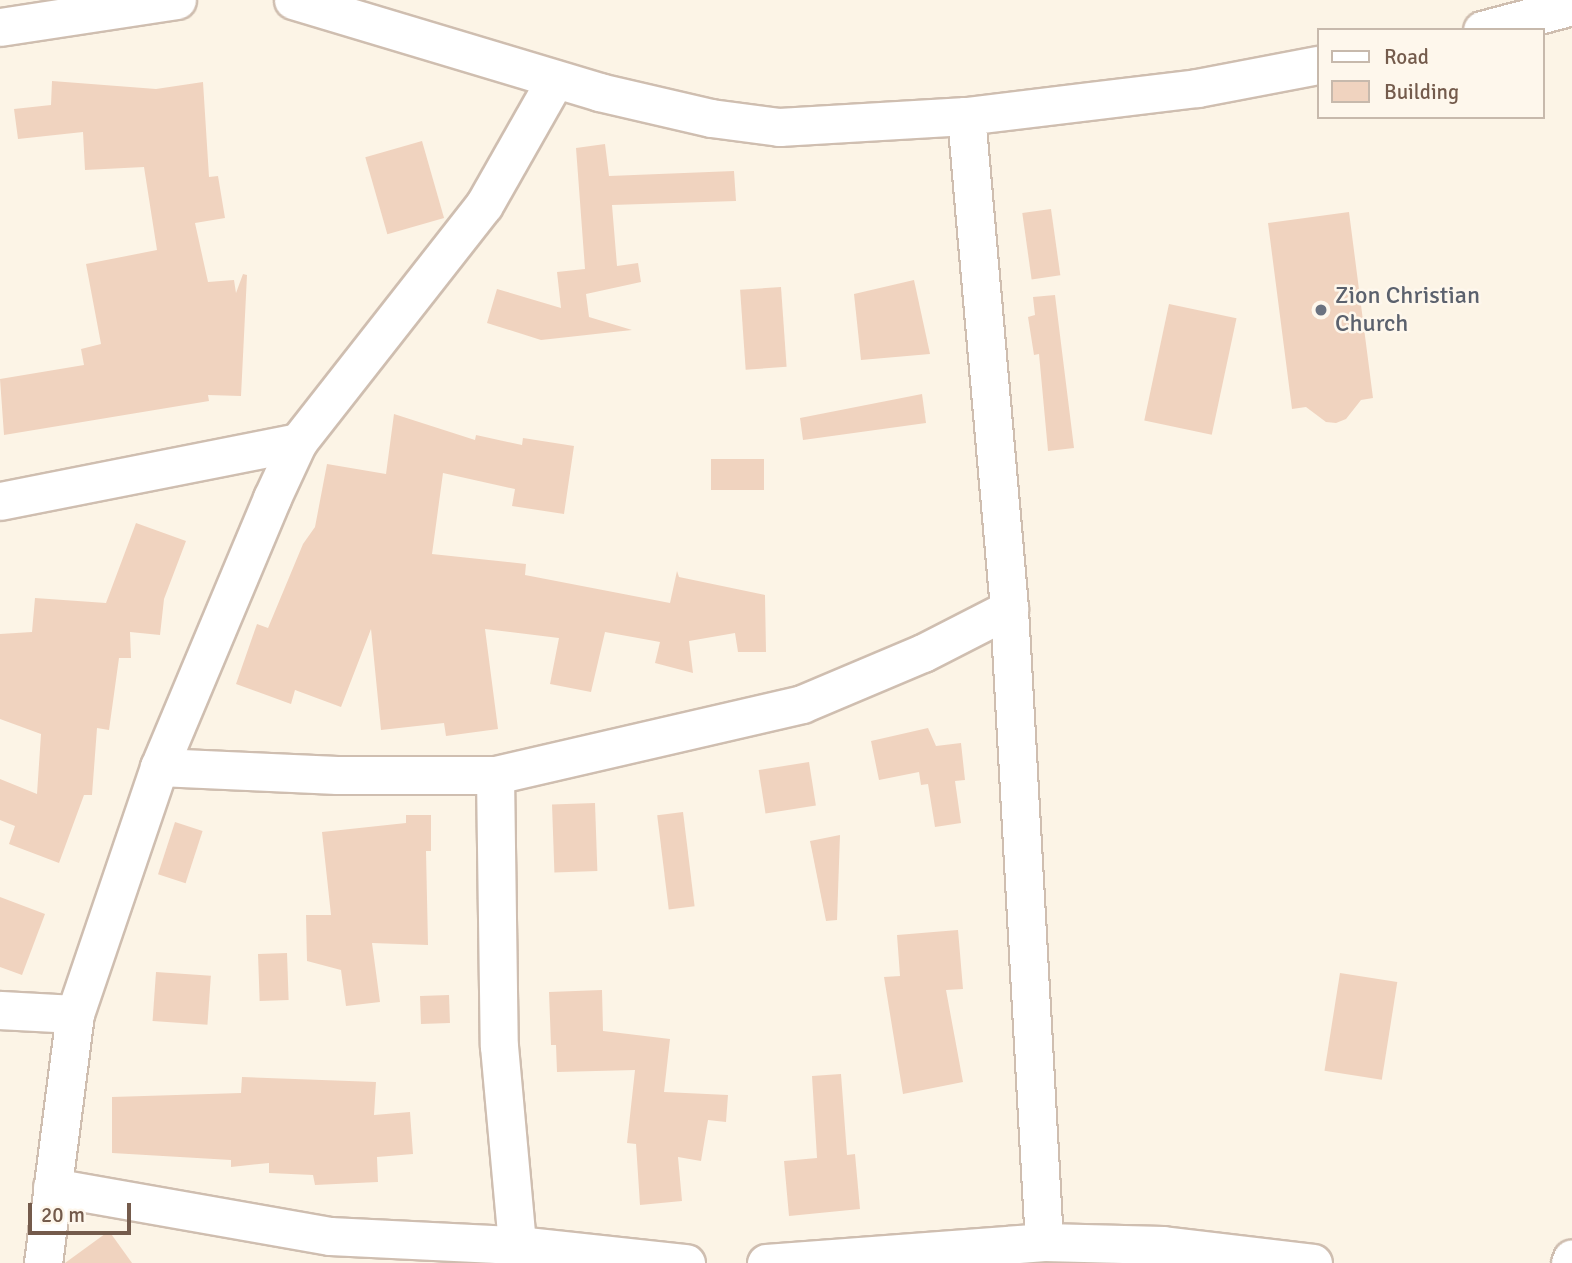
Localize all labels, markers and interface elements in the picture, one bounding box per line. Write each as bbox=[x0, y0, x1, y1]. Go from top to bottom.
legend bbox=[1316, 28, 1544, 119]
text: Road bbox=[1384, 44, 1429, 70]
text: Building bbox=[1384, 79, 1459, 105]
place label: Zion Christian Church bbox=[1335, 282, 1480, 338]
marker: Zion Christian Church bbox=[1313, 302, 1329, 318]
scale bar bbox=[32, 1190, 135, 1234]
text: 20 m bbox=[41, 1202, 85, 1228]

